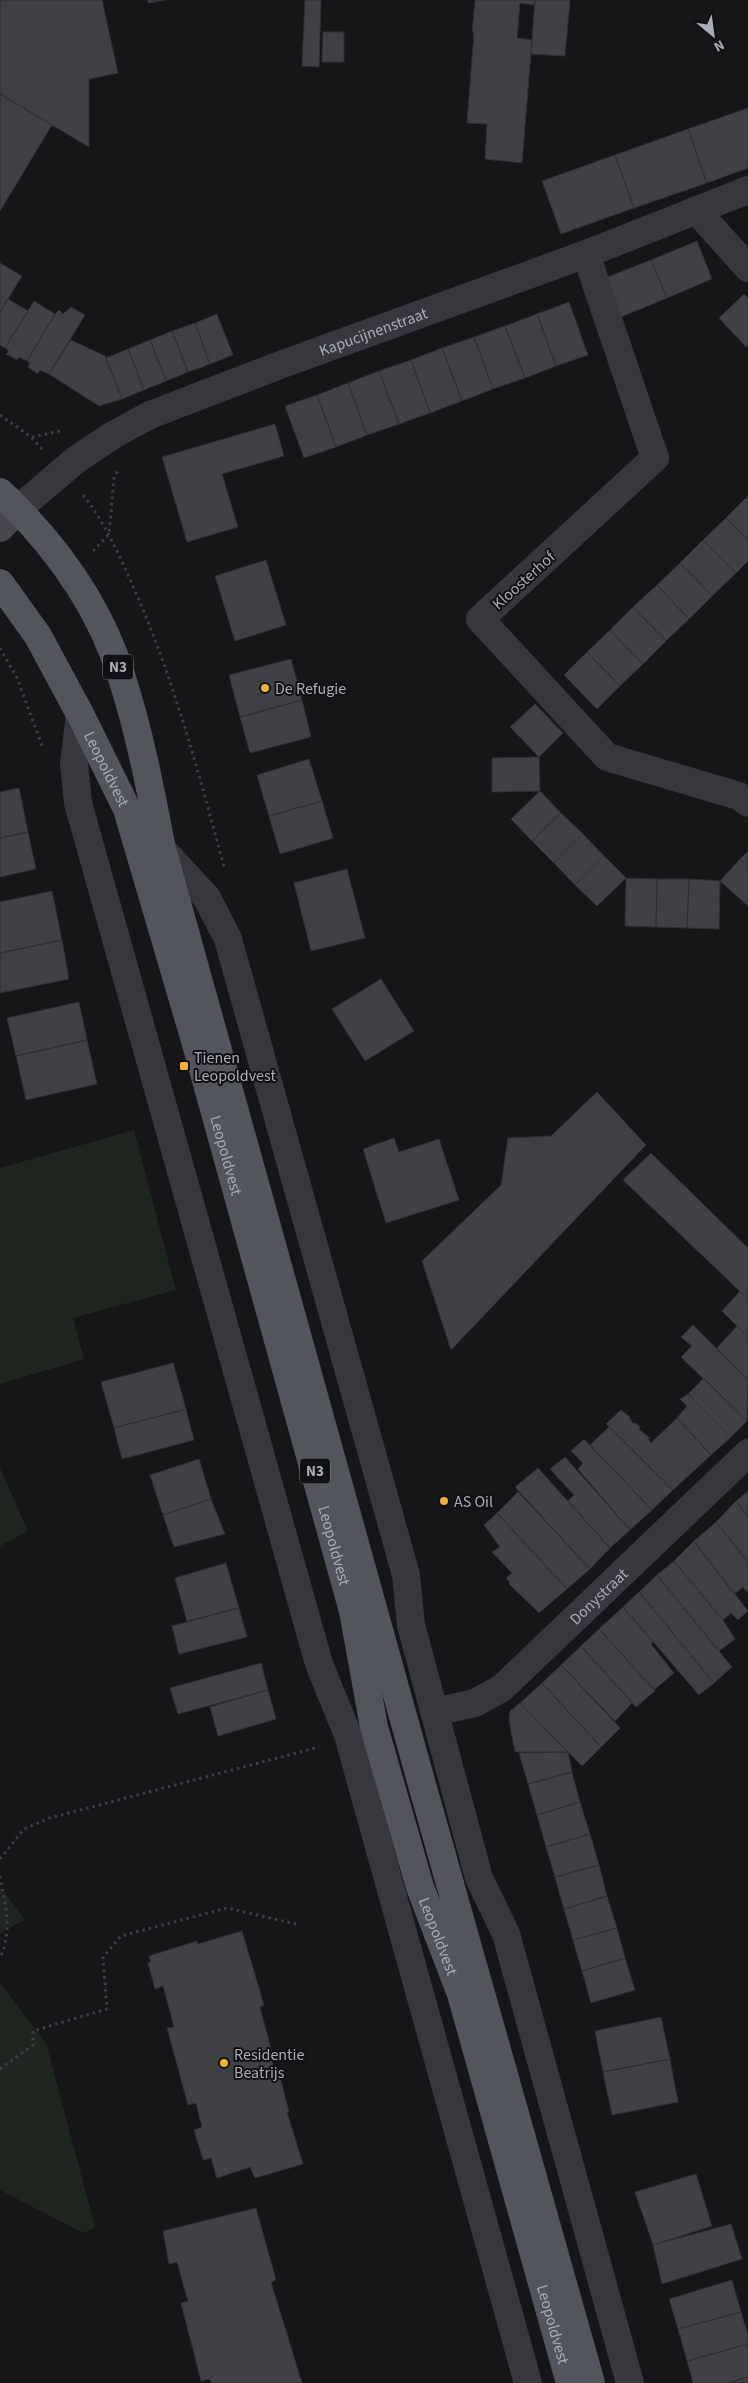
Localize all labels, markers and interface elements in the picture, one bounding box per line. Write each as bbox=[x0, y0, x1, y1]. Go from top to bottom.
north arrow bbox=[688, 10, 738, 60]
text: N bbox=[710, 34, 728, 56]
street label: Kapucijnenstraat bbox=[316, 302, 431, 362]
street label: Kloosterhof bbox=[487, 546, 561, 615]
road number: N3 bbox=[103, 654, 133, 680]
place label: De Refugie bbox=[275, 678, 346, 700]
marker: De Refugie bbox=[259, 682, 271, 694]
street label: Leopoldvest bbox=[78, 728, 135, 811]
place label: Tienen Leopoldvest bbox=[194, 1047, 276, 1087]
marker: Tienen Leopoldvest bbox=[178, 1060, 190, 1072]
street label: Leopoldvest bbox=[204, 1113, 247, 1198]
road number: N3 bbox=[300, 1458, 330, 1484]
place label: AS Oil bbox=[454, 1491, 493, 1513]
marker: AS Oil bbox=[438, 1495, 450, 1507]
street label: Leopoldvest bbox=[312, 1503, 356, 1589]
street label: Donystraat bbox=[565, 1563, 633, 1630]
street label: Leopoldvest bbox=[413, 1894, 463, 1979]
place label: Residentie Beatrijs bbox=[234, 2044, 304, 2084]
marker: Residentie Beatrijs bbox=[218, 2057, 230, 2069]
street label: Leopoldvest bbox=[531, 2282, 574, 2368]

